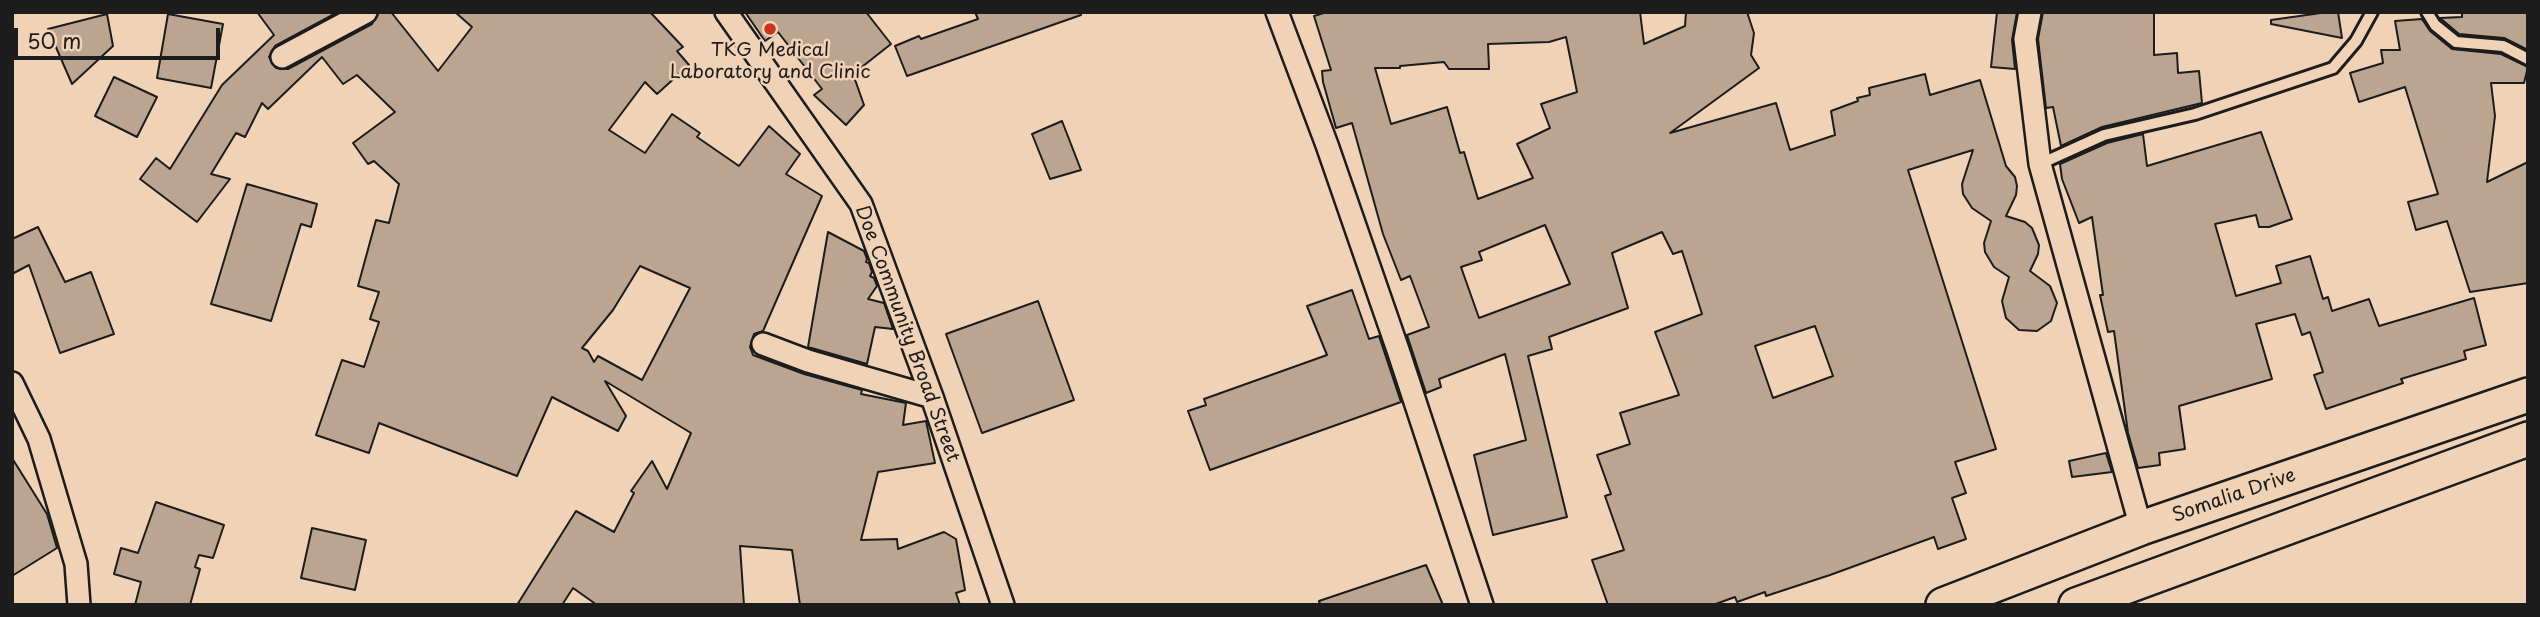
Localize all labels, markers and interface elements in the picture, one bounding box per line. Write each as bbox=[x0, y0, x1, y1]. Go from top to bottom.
scale bar bbox=[18, 14, 224, 58]
marker: TKG Medical Laboratory and Clinic bbox=[762, 21, 778, 37]
text: 50 m bbox=[27, 24, 81, 56]
place label: TKG Medical Laboratory and Clinic bbox=[670, 40, 870, 84]
street label: Doe Community Broad Street bbox=[850, 203, 964, 465]
street label: Somalia Drive bbox=[2169, 464, 2299, 528]

